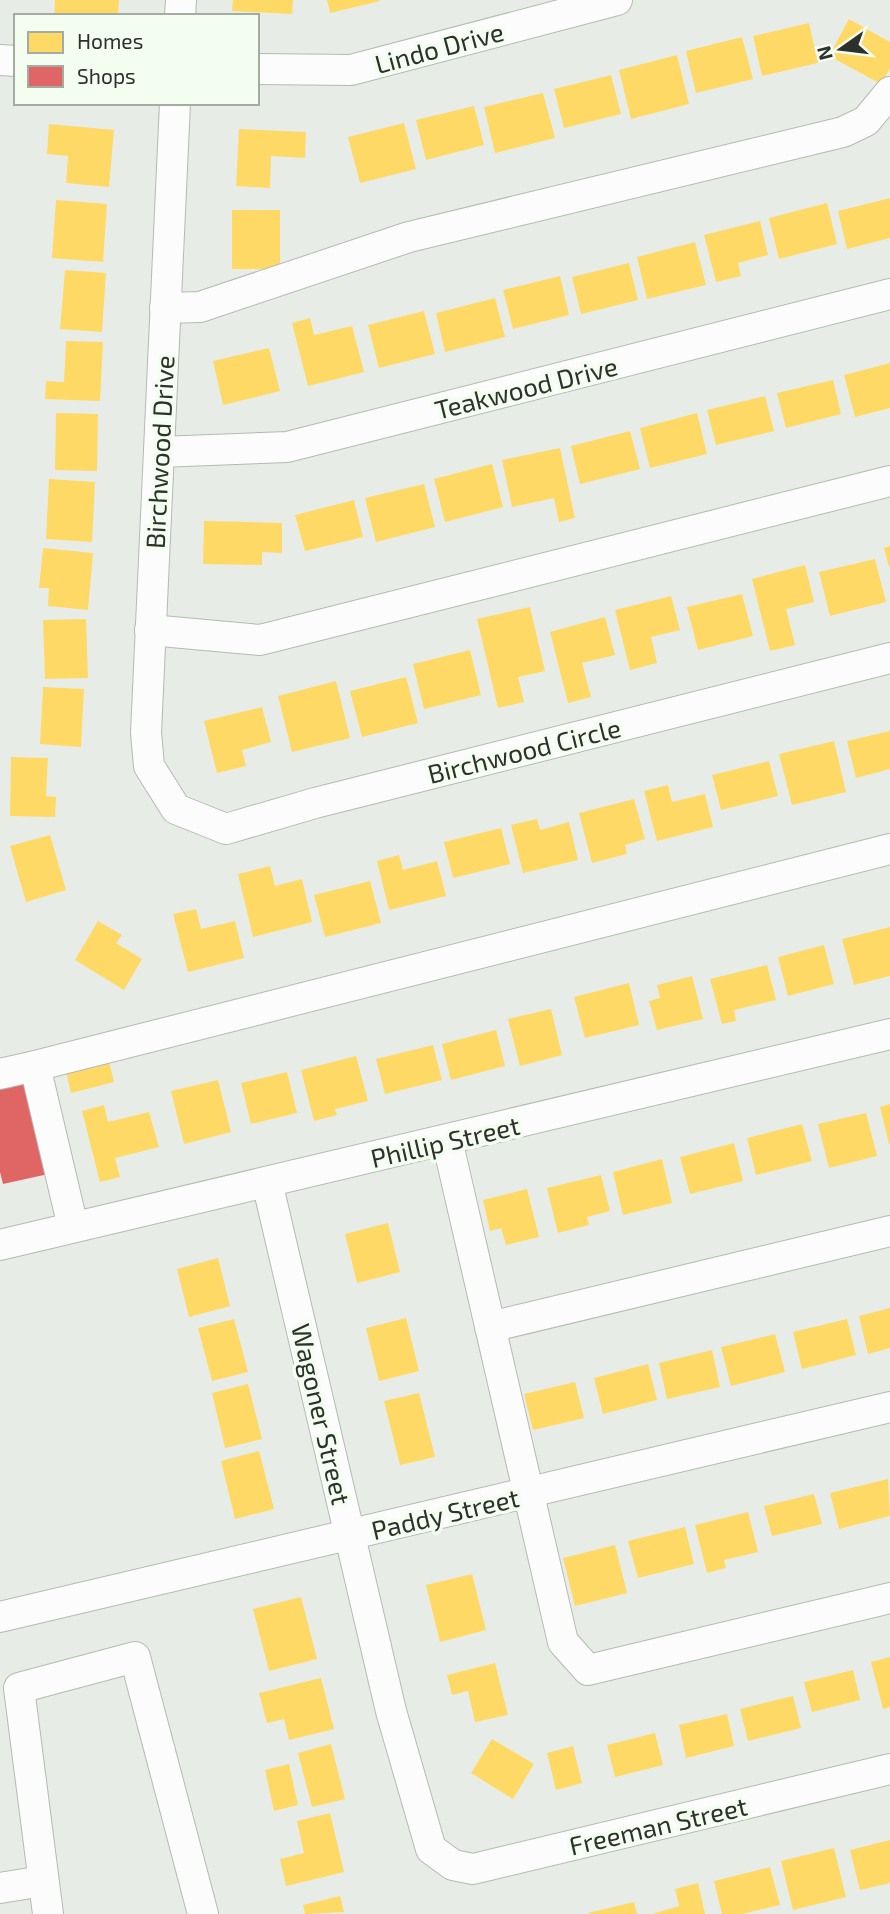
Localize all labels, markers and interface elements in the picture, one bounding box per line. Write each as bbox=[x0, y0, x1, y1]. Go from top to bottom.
legend bbox=[14, 14, 259, 105]
north arrow bbox=[806, 14, 876, 84]
street label: Lindo Drive bbox=[371, 15, 507, 79]
text: Homes bbox=[77, 28, 143, 53]
text: N bbox=[811, 44, 837, 63]
text: Shops bbox=[77, 63, 136, 88]
street label: Teakwood Drive bbox=[432, 349, 620, 425]
street label: Birchwood Drive bbox=[138, 354, 180, 550]
street label: Birchwood Circle bbox=[424, 711, 624, 789]
street label: Phillip Street bbox=[367, 1109, 523, 1173]
street label: Wagoner Street bbox=[286, 1320, 358, 1508]
street label: Paddy Street bbox=[368, 1481, 522, 1545]
street label: Freeman Street bbox=[566, 1789, 750, 1861]

